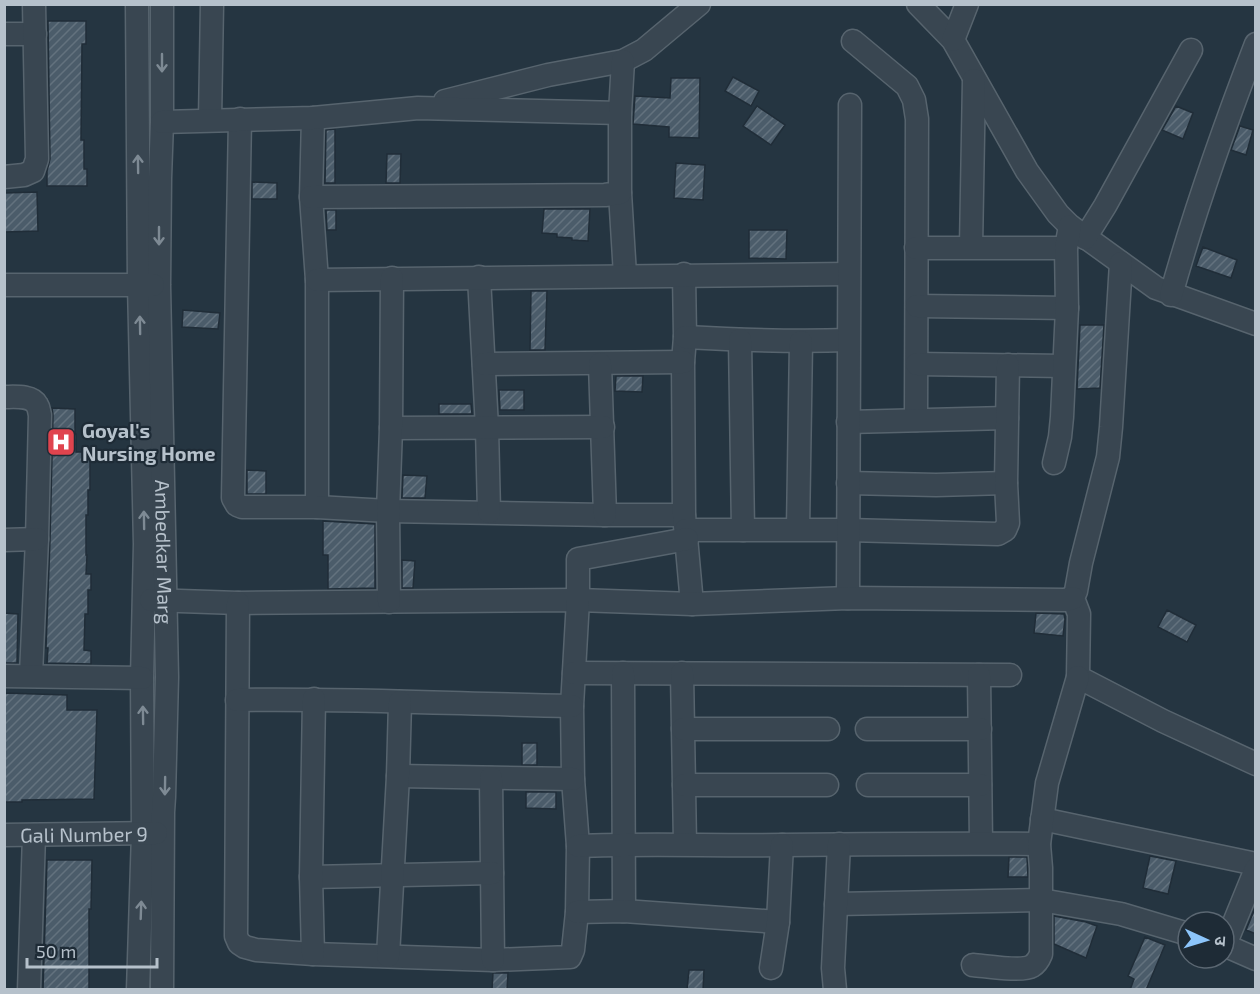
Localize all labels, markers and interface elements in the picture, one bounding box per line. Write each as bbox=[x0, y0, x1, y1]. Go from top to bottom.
one-way arrow bbox=[156, 52, 168, 72]
one-way arrow bbox=[132, 154, 144, 174]
one-way arrow bbox=[153, 226, 165, 246]
one-way arrow bbox=[134, 316, 146, 336]
place label: Goyal's Nursing Home bbox=[82, 418, 215, 465]
hospital icon: Goyal's Nursing Home bbox=[45, 426, 77, 458]
street label: Ambedkar Marg bbox=[151, 479, 178, 624]
one-way arrow bbox=[138, 511, 150, 531]
one-way arrow bbox=[137, 706, 149, 726]
one-way arrow bbox=[159, 775, 170, 795]
street label: Gali Number 9 bbox=[20, 821, 148, 847]
one-way arrow bbox=[135, 901, 146, 921]
north arrow bbox=[1176, 910, 1236, 970]
scale bar bbox=[27, 931, 158, 969]
text: उ bbox=[1212, 936, 1231, 947]
text: 50 m bbox=[36, 940, 76, 962]

